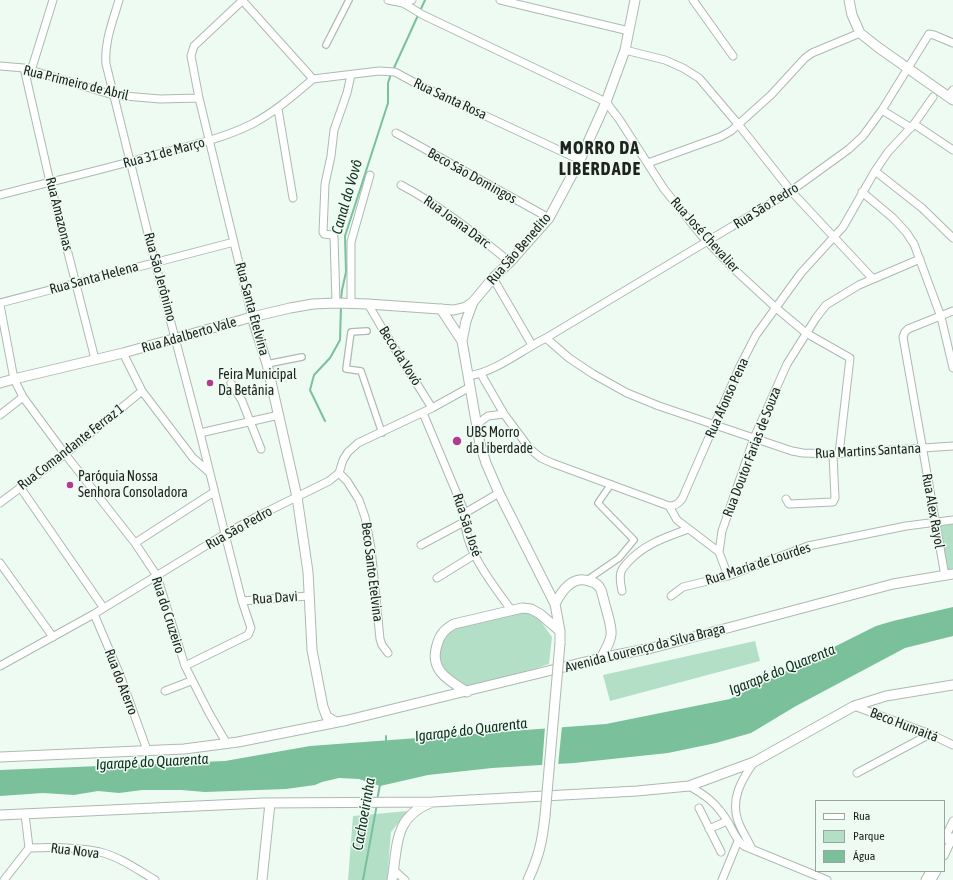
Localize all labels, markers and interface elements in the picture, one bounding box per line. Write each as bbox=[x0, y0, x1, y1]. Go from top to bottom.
street label: Rua Primeiro de Abril bbox=[21, 62, 131, 104]
street label: Rua Santa Rosa bbox=[411, 75, 489, 123]
street label: Rua 31 de Março bbox=[121, 134, 207, 172]
district label: MORRO DA LIBERDADE bbox=[559, 137, 641, 180]
street label: Beco São Domingos bbox=[425, 145, 519, 207]
water label: Canal do Vovô bbox=[328, 157, 366, 237]
street label: Rua Amazonas bbox=[42, 175, 76, 253]
street label: Rua São Pedro bbox=[730, 179, 802, 233]
street label: Rua Joana Darc bbox=[420, 192, 494, 252]
street label: Rua José Chevalier bbox=[667, 194, 743, 276]
street label: Rua São Benedito bbox=[483, 210, 555, 288]
street label: Rua São Jerônimo bbox=[140, 231, 180, 323]
street label: Rua Santa Helena bbox=[48, 258, 140, 298]
street label: Rua Santa Etelvina bbox=[231, 261, 273, 357]
street label: Rua Adalberto Vale bbox=[140, 313, 238, 357]
street label: Beco da Vovó bbox=[375, 323, 425, 389]
street label: Rua Afonso Pena bbox=[702, 355, 752, 441]
place label: Feira Municipal Da Betânia bbox=[218, 367, 297, 400]
marker: Feira Municipal Da Betânia bbox=[205, 378, 215, 388]
street label: Rua Doutor Farias de Souza bbox=[719, 384, 785, 520]
street label: Rua Comandante Ferraz 1 bbox=[14, 400, 128, 494]
place label: UBS Morro da Liberdade bbox=[466, 425, 533, 458]
marker: UBS Morro da Liberdade bbox=[451, 435, 463, 447]
street label: Rua Martins Santana bbox=[815, 440, 921, 462]
place label: Paróquia Nossa Senhora Consoladora bbox=[78, 469, 188, 502]
street label: Rua Alex Rayol bbox=[918, 472, 948, 550]
marker: Paróquia Nossa Senhora Consoladora bbox=[65, 480, 75, 490]
street label: Rua São José bbox=[449, 491, 485, 559]
street label: Rua São Pedro bbox=[203, 503, 275, 553]
street label: Beco Santo Etelvina bbox=[358, 521, 386, 623]
street label: Rua Maria de Lourdes bbox=[703, 539, 813, 589]
street label: Rua do Cruzeiro bbox=[148, 575, 188, 655]
street label: Rua Davi bbox=[252, 588, 298, 608]
street label: Avenida Lourenço da Silva Braga bbox=[563, 620, 727, 676]
water label: Igarapé do Quarenta bbox=[726, 641, 838, 699]
street label: Rua do Aterro bbox=[101, 647, 141, 717]
street label: Beco Humaitá bbox=[867, 704, 941, 746]
water label: Igarapé do Quarenta bbox=[414, 714, 528, 746]
water label: Igarapé do Quarenta bbox=[95, 750, 209, 774]
water label: Cachoeirinha bbox=[349, 776, 379, 852]
legend bbox=[815, 800, 945, 872]
text: Rua bbox=[853, 809, 870, 823]
text: Parque bbox=[853, 829, 885, 843]
street label: Rua Nova bbox=[50, 840, 100, 862]
text: Água bbox=[853, 849, 875, 863]

